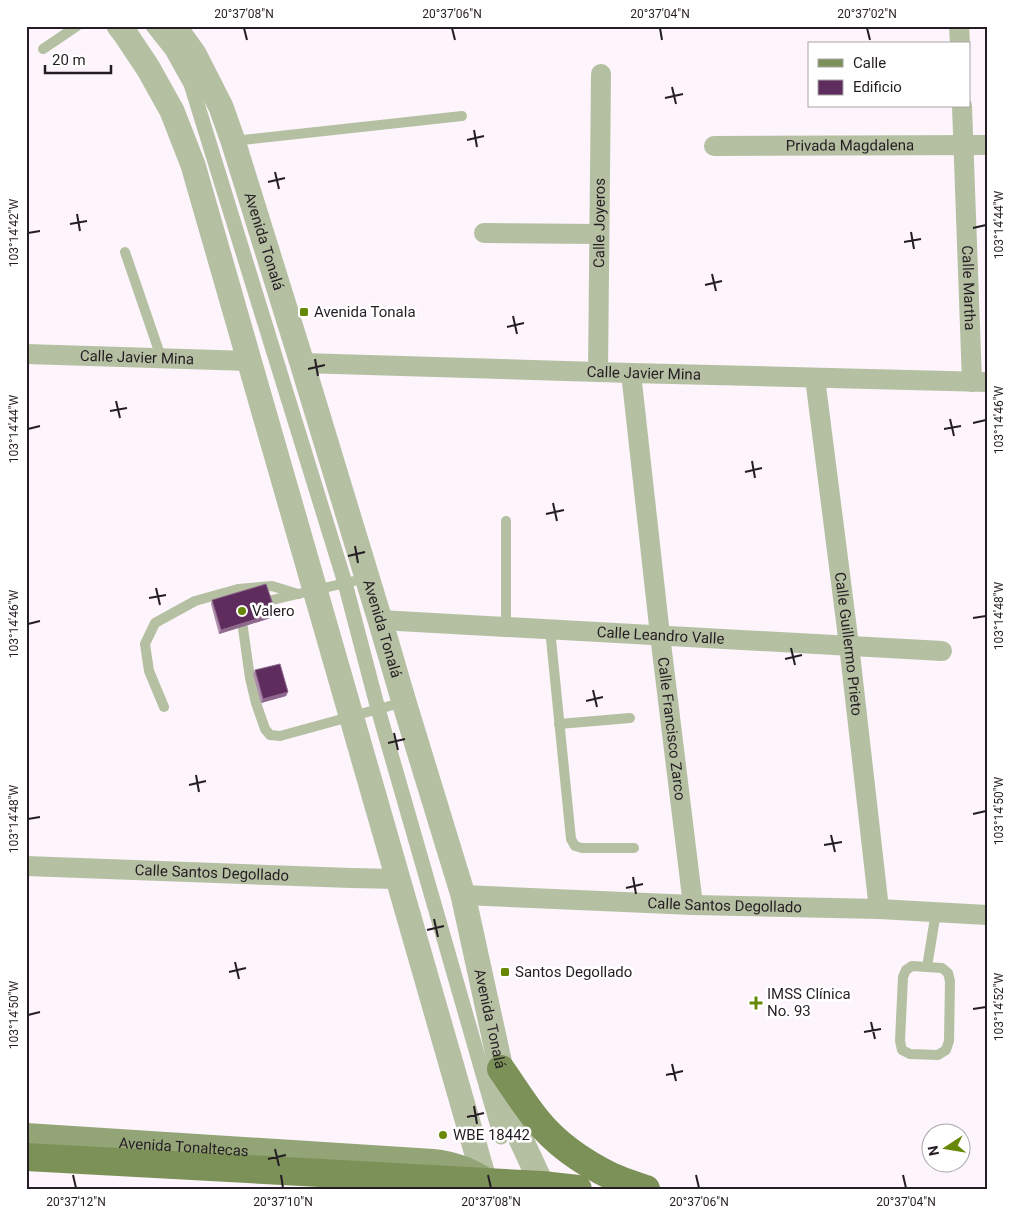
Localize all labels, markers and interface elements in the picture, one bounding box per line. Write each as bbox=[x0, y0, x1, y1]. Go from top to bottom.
text: 20°37'08"N bbox=[214, 7, 274, 21]
text: 20°37'06"N bbox=[422, 7, 482, 21]
text: 20°37'04"N bbox=[630, 7, 690, 21]
text: 20°37'02"N bbox=[837, 7, 897, 21]
scale bar bbox=[45, 42, 111, 74]
legend bbox=[808, 42, 970, 108]
text: 20 m bbox=[52, 51, 86, 69]
text: Calle bbox=[853, 54, 886, 72]
text: Edificio bbox=[853, 78, 902, 96]
street label: Privada Magdalena bbox=[786, 136, 914, 155]
street label: Calle Joyeros bbox=[590, 178, 609, 268]
street label: Avenida Tonalá bbox=[240, 190, 288, 293]
text: 103°14'44"W bbox=[992, 191, 1006, 259]
text: 103°14'42"W bbox=[7, 199, 21, 267]
street label: Calle Martha bbox=[958, 245, 979, 331]
place label: Avenida Tonala bbox=[314, 303, 416, 321]
marker: Avenida Tonala bbox=[298, 306, 310, 318]
street label: Calle Javier Mina bbox=[80, 347, 194, 368]
street label: Calle Javier Mina bbox=[586, 363, 701, 384]
text: 103°14'46"W bbox=[992, 386, 1006, 454]
text: 103°14'44"W bbox=[7, 395, 21, 463]
street label: Calle Guillermo Prieto bbox=[831, 571, 866, 717]
street label: Avenida Tonalá bbox=[359, 577, 405, 680]
text: 103°14'48"W bbox=[992, 582, 1006, 650]
text: 103°14'46"W bbox=[7, 590, 21, 658]
place label: Valero bbox=[252, 602, 294, 620]
marker: Valero bbox=[236, 605, 248, 617]
street label: Calle Leandro Valle bbox=[596, 623, 725, 648]
street label: Calle Francisco Zarco bbox=[654, 656, 689, 801]
text: 103°14'50"W bbox=[992, 777, 1006, 845]
text: 103°14'48"W bbox=[7, 785, 21, 853]
street label: Calle Santos Degollado bbox=[134, 861, 289, 885]
street label: Calle Santos Degollado bbox=[647, 894, 802, 916]
place label: Santos Degollado bbox=[515, 963, 632, 981]
marker: Santos Degollado bbox=[499, 966, 511, 978]
street label: Avenida Tonalá bbox=[470, 967, 510, 1070]
text: 103°14'52"W bbox=[992, 973, 1006, 1041]
text: 103°14'50"W bbox=[7, 981, 21, 1049]
place label: IMSS Clínica No. 93 bbox=[767, 985, 851, 1020]
marker: IMSS Clínica No. 93 bbox=[749, 996, 763, 1010]
north arrow bbox=[920, 1122, 970, 1172]
place label: WBE 18442 bbox=[453, 1126, 530, 1144]
marker: WBE 18442 bbox=[437, 1129, 449, 1141]
street label: Avenida Tonaltecas bbox=[118, 1134, 249, 1160]
text: N bbox=[924, 1144, 942, 1157]
text: 20°37'12"N bbox=[46, 1195, 106, 1209]
text: 20°37'10"N bbox=[253, 1195, 313, 1209]
text: 20°37'08"N bbox=[461, 1195, 521, 1209]
text: 20°37'06"N bbox=[669, 1195, 729, 1209]
text: 20°37'04"N bbox=[876, 1195, 936, 1209]

